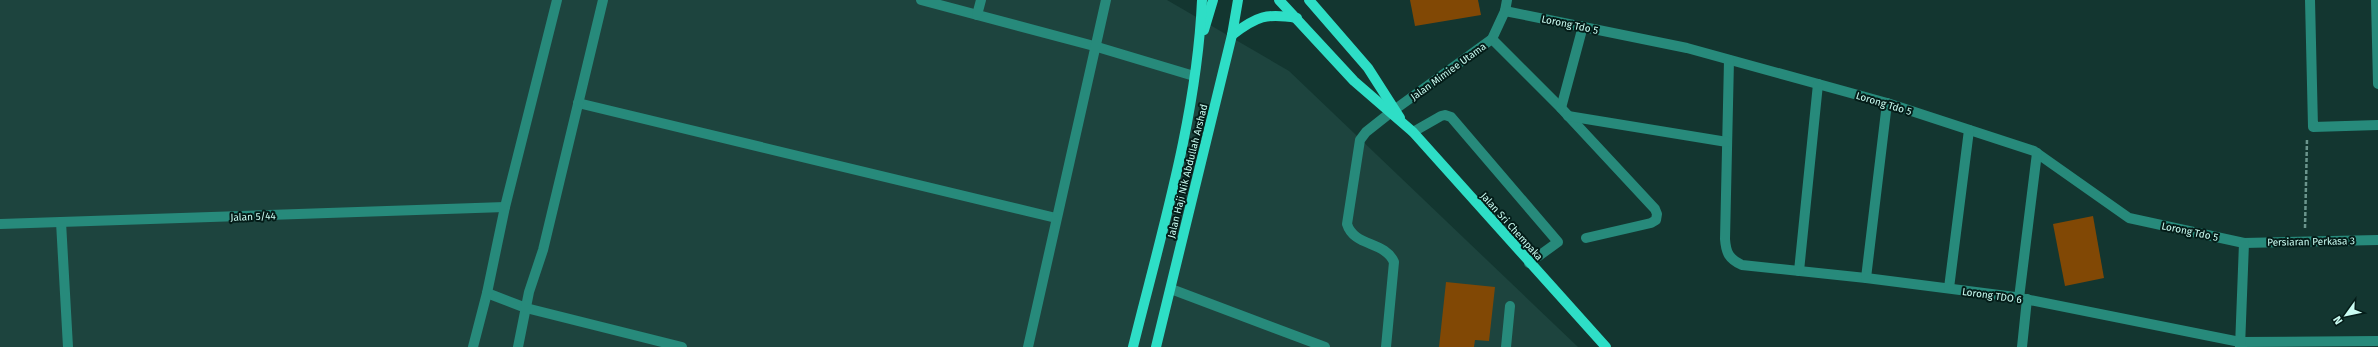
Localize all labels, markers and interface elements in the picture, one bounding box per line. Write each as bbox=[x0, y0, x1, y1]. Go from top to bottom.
street label: Lorong Tdo 5 bbox=[1540, 13, 1599, 37]
street label: Jalan Mimiee Utama bbox=[1409, 40, 1489, 103]
street label: Lorong Tdo 5 bbox=[1854, 90, 1913, 118]
street label: Jalan Haji Nik Abdullah Arshad bbox=[1165, 103, 1210, 239]
street label: Jalan Sri Chempaka bbox=[1478, 190, 1545, 263]
street label: Jalan 5/44 bbox=[230, 210, 277, 224]
street label: Lorong Tdo 5 bbox=[2160, 220, 2219, 244]
street label: Persiaran Perkasa 3 bbox=[2267, 235, 2355, 249]
street label: Lorong TDO 6 bbox=[1961, 286, 2023, 306]
north arrow bbox=[2326, 295, 2366, 335]
text: N bbox=[2331, 314, 2345, 327]

